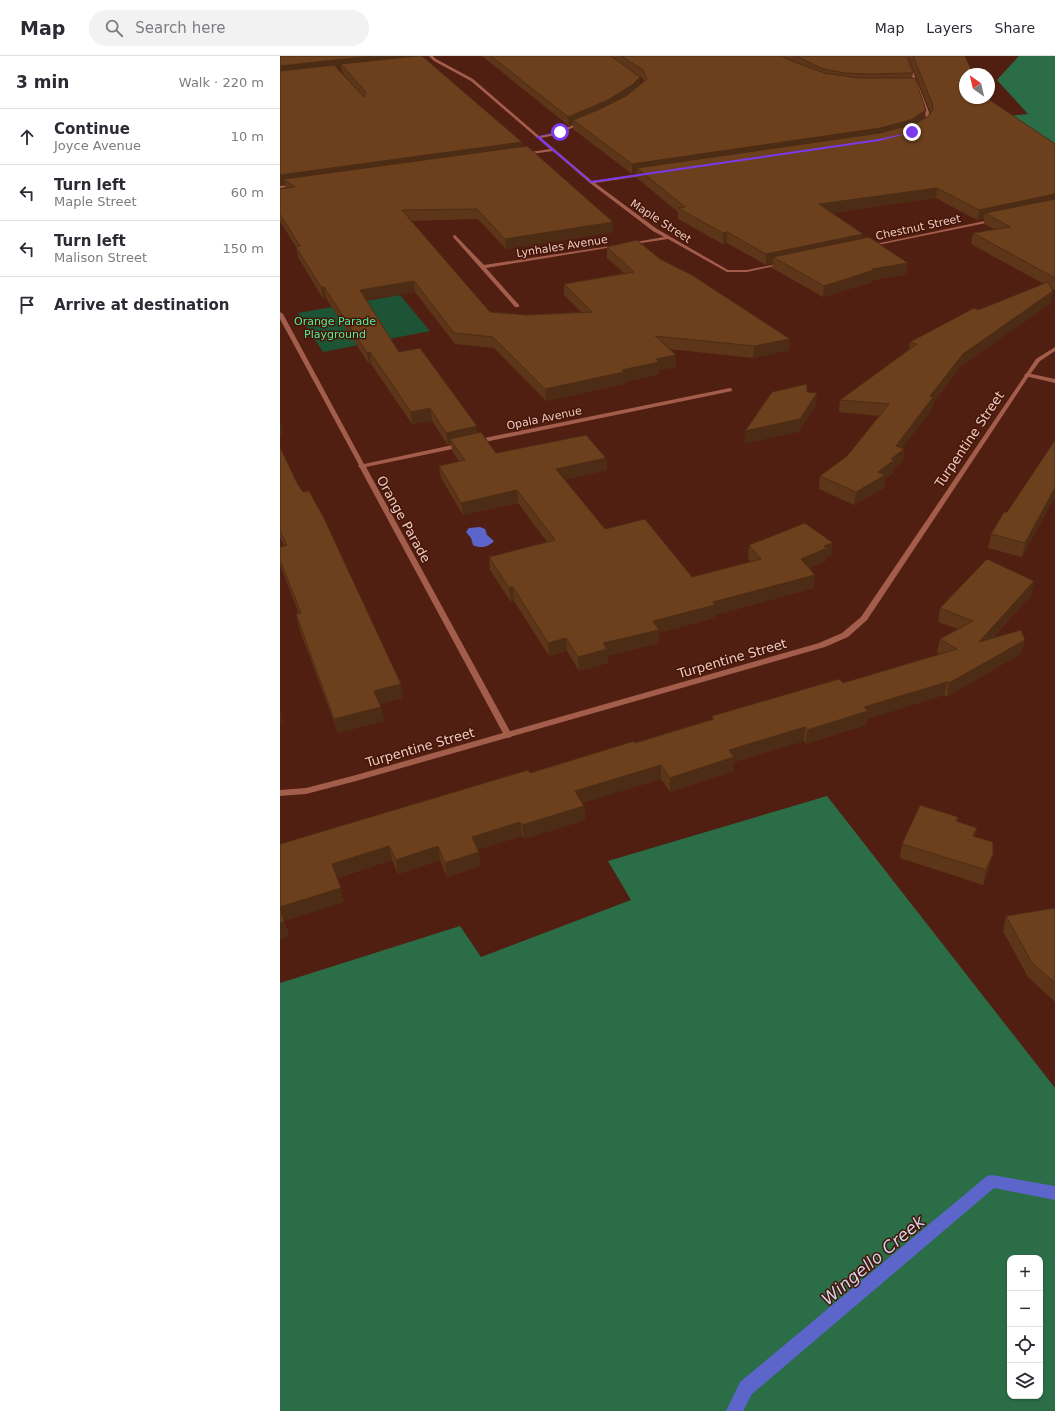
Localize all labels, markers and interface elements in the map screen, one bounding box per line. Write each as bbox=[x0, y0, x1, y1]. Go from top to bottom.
search box bbox=[89, 10, 369, 46]
text: Map bbox=[20, 17, 65, 39]
icon: search bbox=[103, 17, 125, 39]
text: Search here bbox=[135, 19, 225, 37]
text: Map bbox=[875, 20, 904, 36]
text: Layers bbox=[926, 20, 973, 36]
text: Share bbox=[995, 20, 1035, 36]
north arrow bbox=[959, 68, 995, 104]
text: 3 min bbox=[16, 72, 69, 92]
text: Walk · 220 m bbox=[179, 75, 264, 90]
text: Continue bbox=[54, 120, 130, 138]
route start bbox=[551, 123, 569, 141]
route end bbox=[903, 123, 921, 141]
icon: ahead bbox=[16, 126, 38, 148]
text: 10 m bbox=[231, 129, 264, 144]
text: Joyce Avenue bbox=[54, 138, 141, 153]
text: Turn left bbox=[54, 176, 126, 194]
icon: left bbox=[16, 182, 38, 204]
text: 60 m bbox=[231, 185, 264, 200]
text: Maple Street bbox=[54, 194, 137, 209]
street label: Maple Street bbox=[628, 197, 694, 246]
street label: Chestnut Street bbox=[874, 212, 962, 243]
text: Turn left bbox=[54, 232, 126, 250]
street label: Lynhales Avenue bbox=[516, 233, 609, 260]
icon: left bbox=[16, 238, 38, 260]
text: 150 m bbox=[222, 241, 264, 256]
text: Malison Street bbox=[54, 250, 147, 265]
icon: arrive bbox=[16, 294, 38, 316]
text: Arrive at destination bbox=[54, 296, 229, 314]
park label: Orange Parade Playground bbox=[294, 315, 376, 341]
street label: Turpentine Street bbox=[931, 388, 1007, 491]
street label: Opala Avenue bbox=[505, 404, 583, 433]
street label: Orange Parade bbox=[374, 473, 434, 565]
street label: Turpentine Street bbox=[675, 636, 788, 681]
street label: Turpentine Street bbox=[363, 725, 476, 770]
water label: Wingello Creek bbox=[817, 1210, 930, 1309]
map controls bbox=[1007, 1255, 1043, 1399]
button: + bbox=[1007, 1255, 1043, 1291]
button: − bbox=[1007, 1291, 1043, 1327]
button: locate bbox=[1007, 1327, 1043, 1363]
button: layers bbox=[1007, 1363, 1043, 1399]

